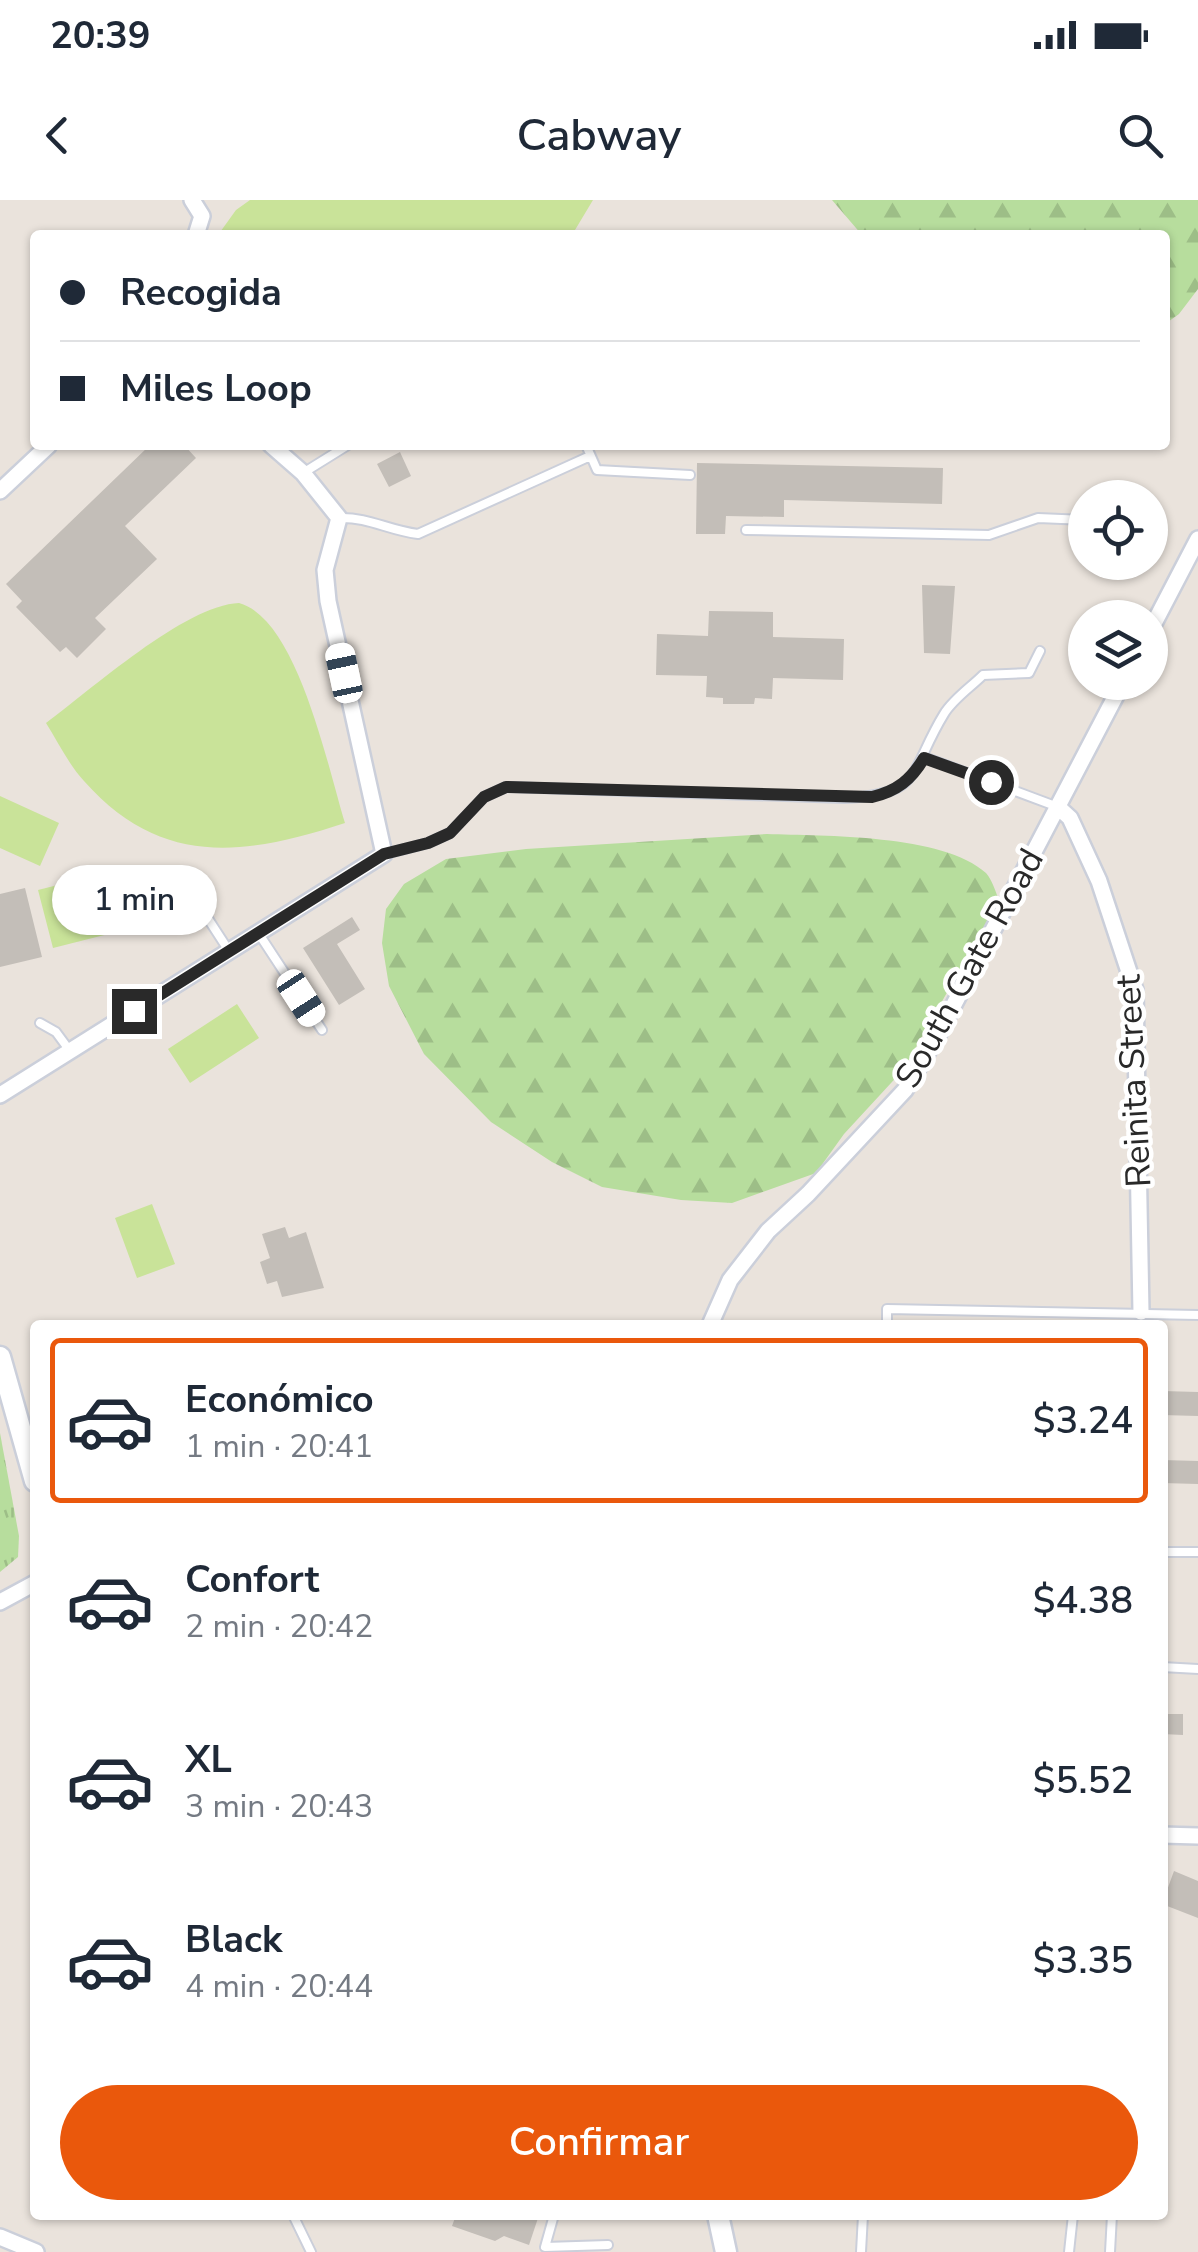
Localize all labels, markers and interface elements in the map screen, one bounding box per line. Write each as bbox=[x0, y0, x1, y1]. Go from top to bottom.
text: 20:39 bbox=[50, 10, 151, 61]
text: Cabway bbox=[517, 105, 682, 166]
icon: back bbox=[30, 108, 85, 163]
icon: search bbox=[1113, 108, 1168, 163]
text: Recogida bbox=[120, 267, 282, 318]
text: Miles Loop bbox=[120, 363, 312, 414]
map controls bbox=[1068, 480, 1168, 700]
button: locate bbox=[1068, 480, 1168, 580]
button: layers bbox=[1068, 600, 1168, 700]
car bbox=[323, 641, 365, 705]
route start bbox=[969, 760, 1014, 805]
street label: South Gate Road bbox=[884, 840, 1055, 1096]
callout: 1 min bbox=[52, 866, 216, 936]
text: 1 min bbox=[94, 878, 175, 921]
car bbox=[272, 965, 330, 1031]
street label: Reinita Street bbox=[1104, 973, 1163, 1189]
route end bbox=[112, 989, 157, 1034]
text: Económico bbox=[185, 1374, 374, 1425]
icon: car bbox=[65, 1376, 155, 1466]
text: $3.24 bbox=[1033, 1395, 1133, 1446]
text: 1 min · 20:41 bbox=[185, 1425, 373, 1468]
text: Confort bbox=[185, 1554, 319, 1605]
icon: car bbox=[65, 1556, 155, 1646]
text: $4.38 bbox=[1033, 1575, 1133, 1626]
text: 2 min · 20:42 bbox=[185, 1605, 373, 1648]
text: XL bbox=[185, 1734, 232, 1785]
icon: car bbox=[65, 1736, 155, 1826]
text: $5.52 bbox=[1033, 1755, 1133, 1806]
text: 3 min · 20:43 bbox=[185, 1785, 373, 1828]
text: Black bbox=[185, 1914, 282, 1965]
icon: car bbox=[65, 1916, 155, 2006]
text: $3.35 bbox=[1033, 1935, 1133, 1986]
text: 4 min · 20:44 bbox=[185, 1965, 373, 2008]
button: Confirmar bbox=[60, 2085, 1138, 2200]

